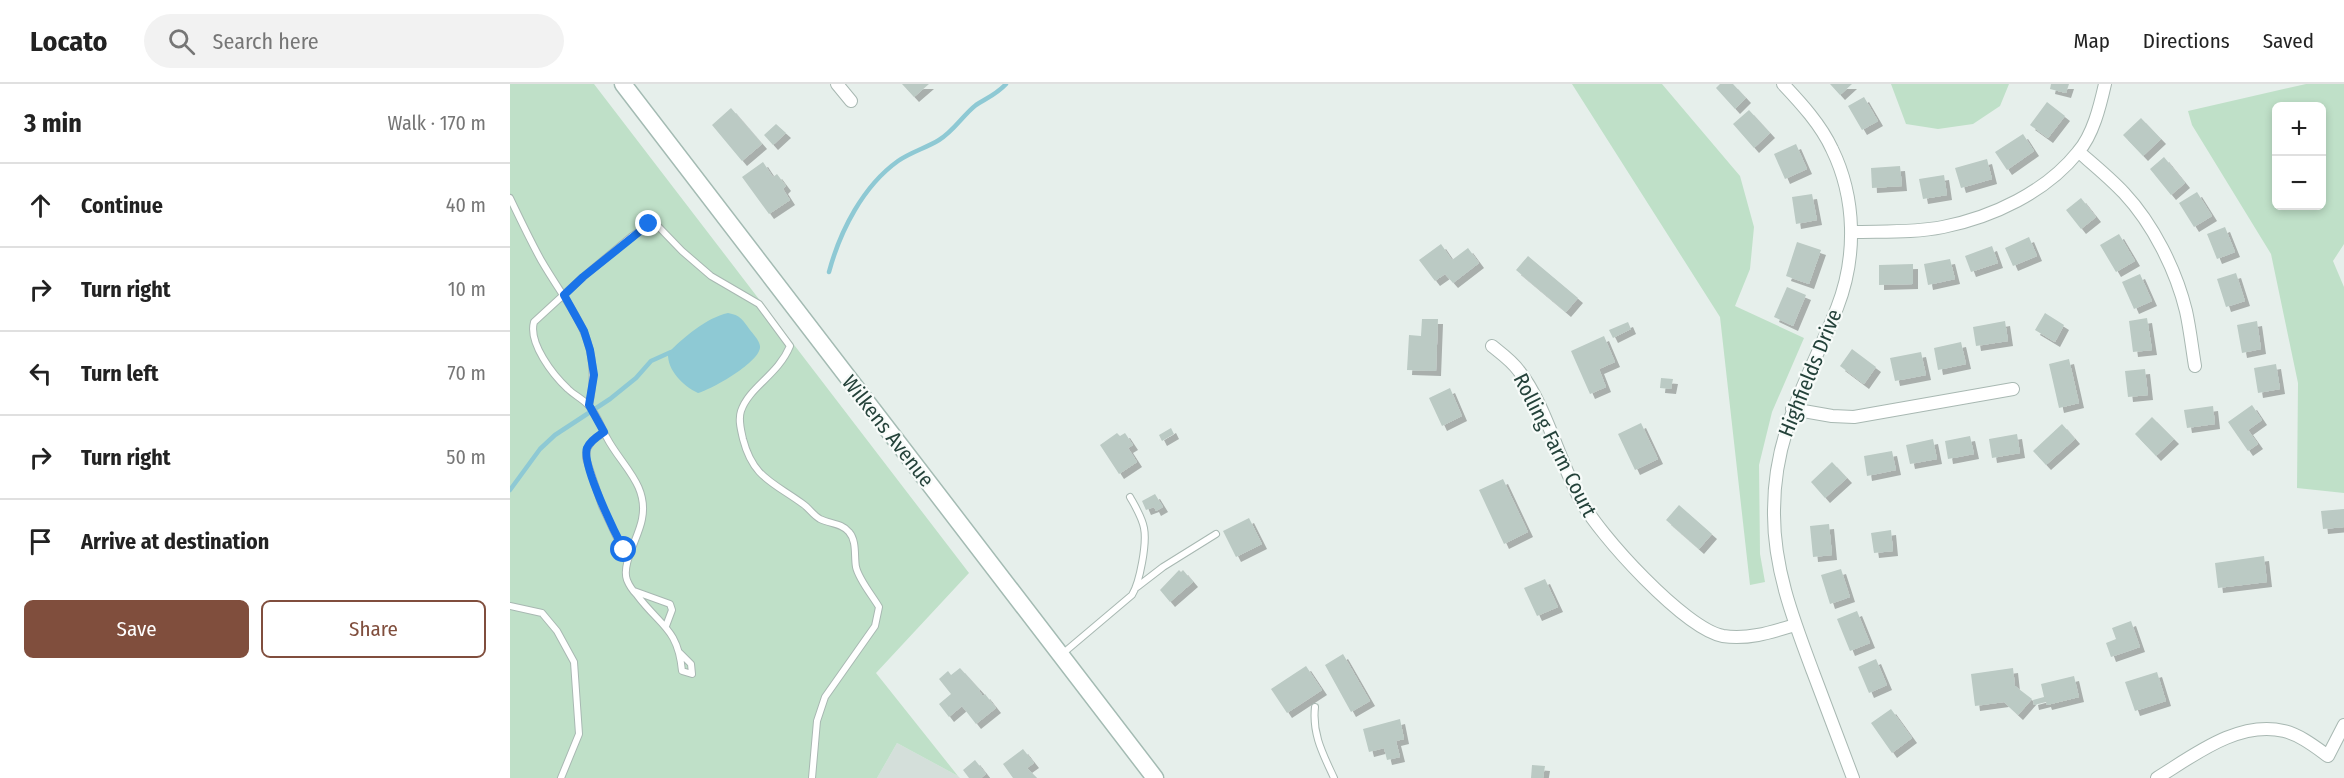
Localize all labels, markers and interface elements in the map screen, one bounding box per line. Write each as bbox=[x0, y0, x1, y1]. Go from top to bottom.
search box bbox=[144, 14, 564, 68]
text: Locato bbox=[30, 25, 108, 58]
icon: search bbox=[165, 25, 198, 58]
text: Search here bbox=[213, 28, 319, 55]
text: Map bbox=[2073, 28, 2110, 54]
text: Directions bbox=[2143, 28, 2230, 54]
text: Saved bbox=[2263, 28, 2314, 54]
map controls bbox=[2272, 102, 2326, 210]
button: + bbox=[2272, 102, 2326, 156]
text: 3 min bbox=[24, 108, 82, 139]
text: Walk · 170 m bbox=[388, 111, 486, 135]
button: − bbox=[2272, 156, 2326, 210]
icon: ahead bbox=[24, 189, 57, 222]
text: Continue bbox=[81, 192, 163, 219]
text: 40 m bbox=[446, 193, 486, 217]
route end bbox=[635, 210, 661, 236]
icon: right bbox=[24, 273, 57, 306]
text: Turn right bbox=[81, 276, 170, 303]
text: 10 m bbox=[448, 277, 486, 301]
street label: Highfields Drive bbox=[1773, 305, 1847, 441]
icon: left bbox=[24, 357, 57, 390]
text: Turn left bbox=[81, 360, 159, 387]
text: 70 m bbox=[448, 361, 486, 385]
street label: Rolling Farm Court bbox=[1508, 369, 1602, 521]
street label: Wilkens Avenue bbox=[836, 370, 940, 492]
icon: right bbox=[24, 441, 57, 474]
text: Turn right bbox=[81, 444, 170, 471]
text: 50 m bbox=[446, 445, 486, 469]
icon: arrive bbox=[24, 525, 57, 558]
text: Arrive at destination bbox=[81, 528, 269, 555]
route start bbox=[610, 536, 636, 562]
button: Save bbox=[24, 600, 249, 658]
button: Share bbox=[261, 600, 486, 658]

